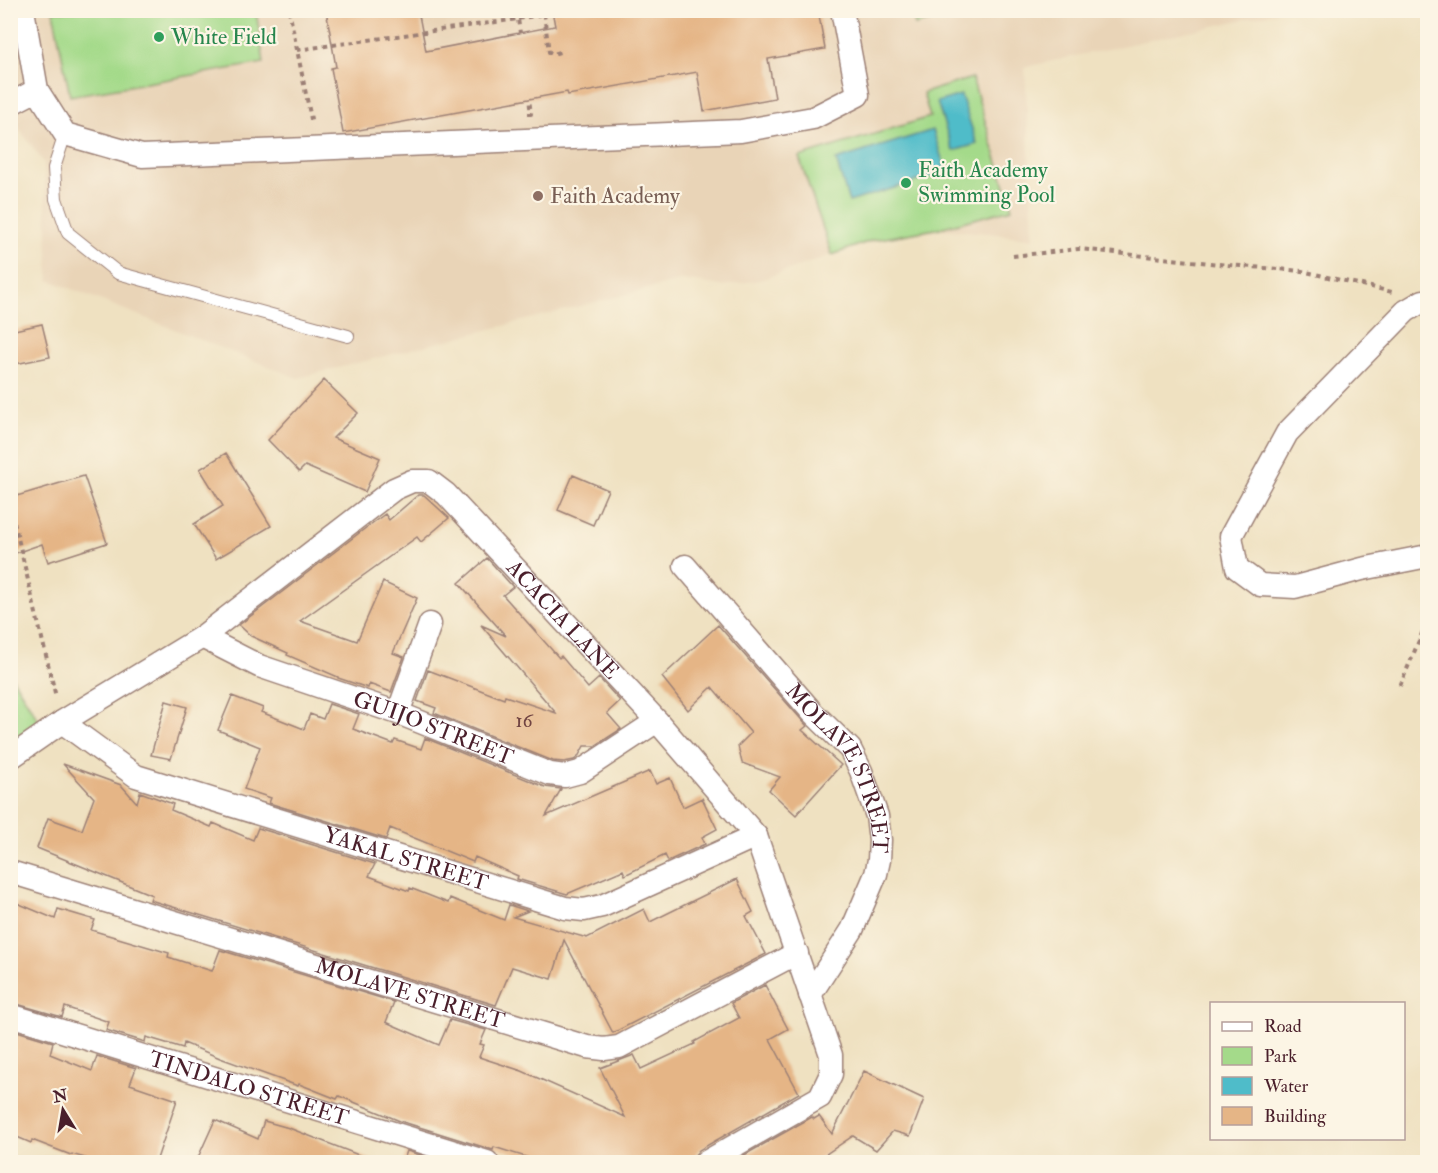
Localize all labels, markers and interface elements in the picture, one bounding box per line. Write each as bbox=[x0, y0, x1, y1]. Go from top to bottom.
place label: White Field bbox=[170, 23, 277, 51]
marker: White Field bbox=[152, 30, 166, 44]
place label: Faith Academy Swimming Pool bbox=[918, 156, 1056, 209]
marker: Faith Academy Swimming Pool bbox=[899, 176, 913, 190]
place label: Faith Academy bbox=[550, 182, 680, 210]
marker: Faith Academy bbox=[531, 189, 545, 203]
street label: ACACIA LANE bbox=[500, 553, 625, 685]
street label: MOLAVE STREET bbox=[779, 677, 894, 854]
street label: GUIJO STREET bbox=[350, 685, 518, 772]
house number: 16 bbox=[515, 708, 533, 733]
street label: YAKAL STREET bbox=[320, 821, 492, 898]
street label: MOLAVE STREET bbox=[312, 951, 509, 1035]
legend bbox=[1210, 1002, 1405, 1140]
text: Road bbox=[1264, 1015, 1302, 1038]
street label: TINDALO STREET bbox=[146, 1045, 353, 1133]
text: Park bbox=[1264, 1045, 1297, 1068]
text: Water bbox=[1263, 1075, 1308, 1098]
north arrow bbox=[33, 1080, 93, 1140]
text: N bbox=[50, 1085, 70, 1108]
text: Building bbox=[1264, 1105, 1327, 1128]

